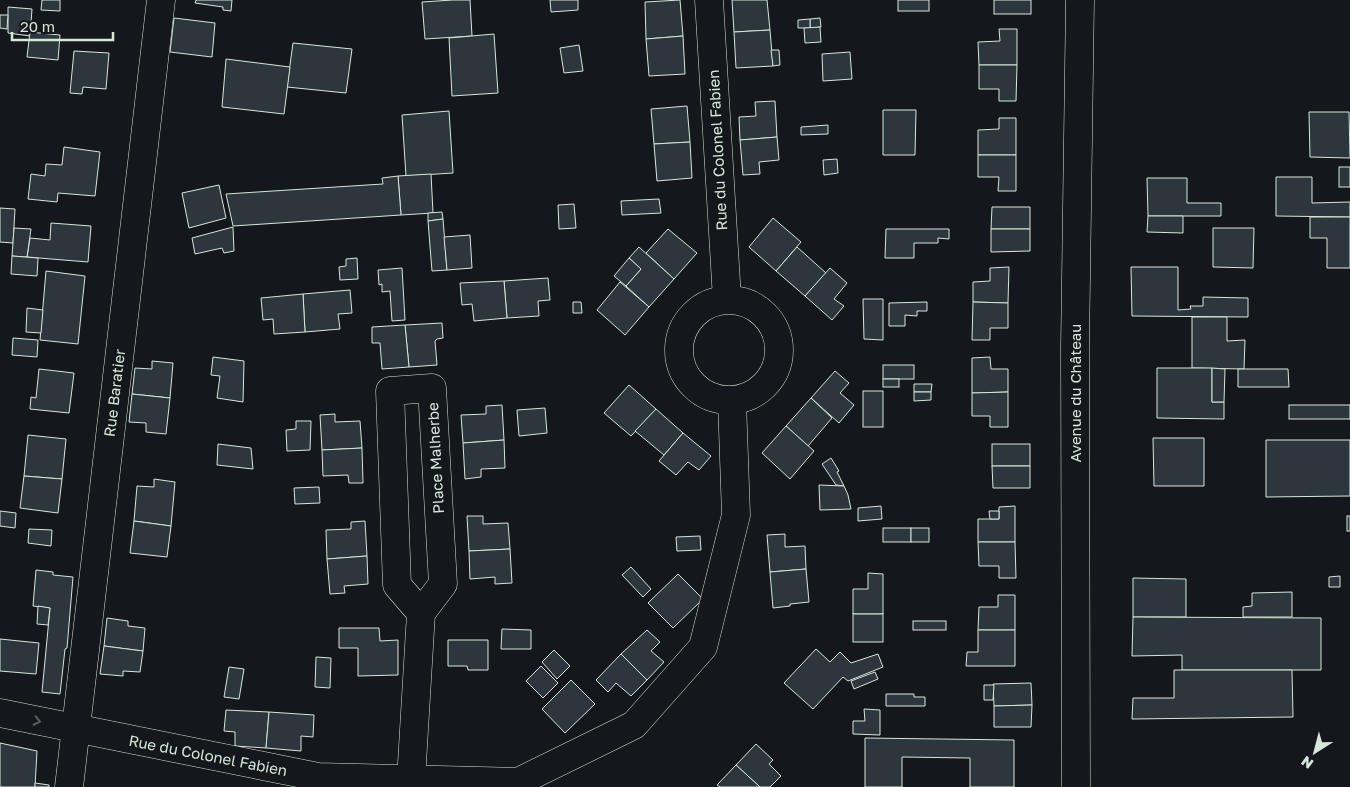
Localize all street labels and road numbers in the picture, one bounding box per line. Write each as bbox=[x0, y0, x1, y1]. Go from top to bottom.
street label: Rue du Colonel Fabien bbox=[704, 69, 730, 231]
street label: Avenue du Château bbox=[1066, 324, 1084, 462]
street label: Rue Baratier bbox=[100, 348, 128, 438]
street label: Place Malherbe bbox=[423, 402, 447, 514]
street label: Rue du Colonel Fabien bbox=[127, 731, 289, 779]

